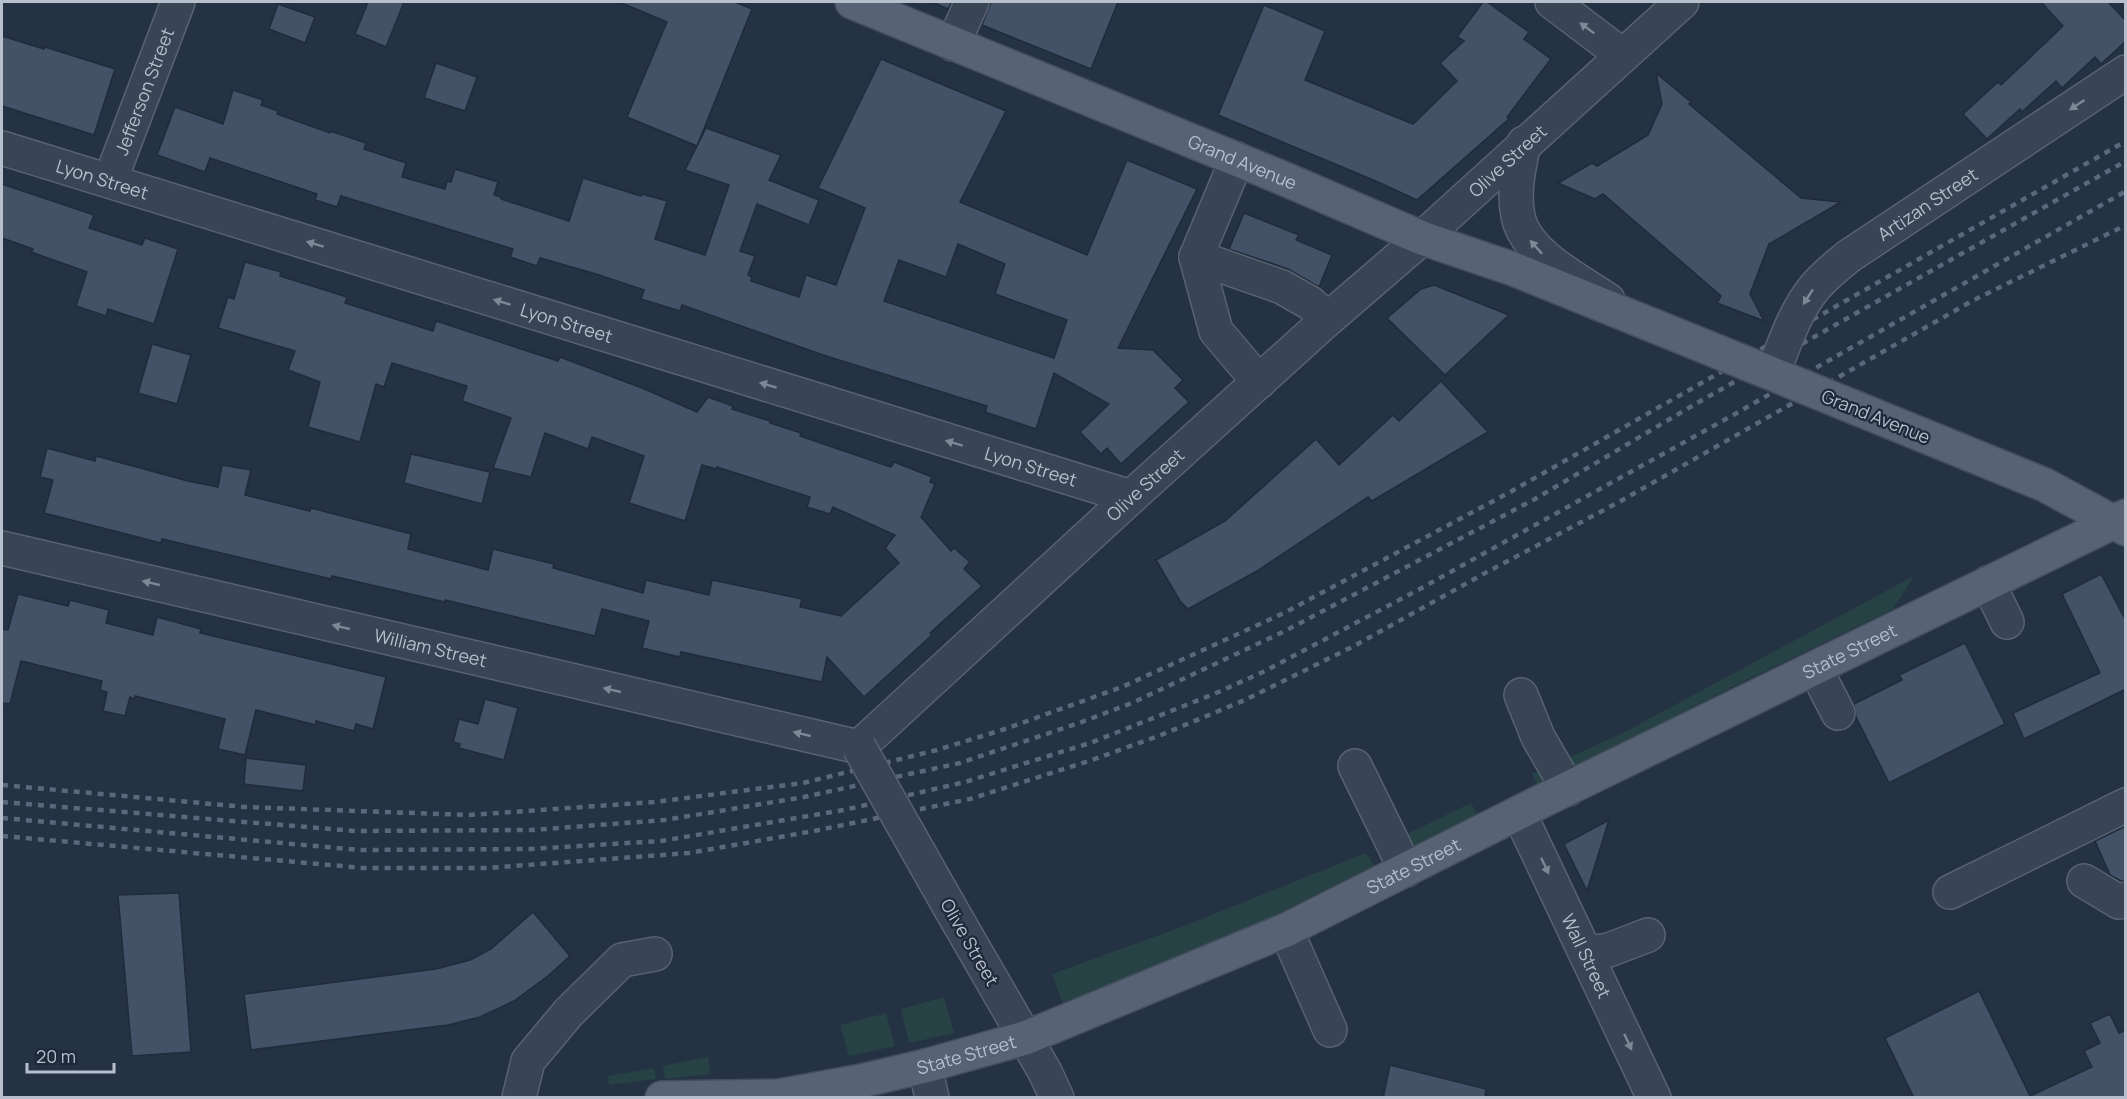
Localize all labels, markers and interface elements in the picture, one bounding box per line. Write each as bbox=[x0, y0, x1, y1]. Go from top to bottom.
one-way arrow bbox=[1580, 22, 1596, 34]
street label: Jefferson Street bbox=[109, 24, 179, 158]
one-way arrow bbox=[2069, 99, 2085, 110]
street label: Olive Street bbox=[1463, 119, 1551, 202]
street label: Grand Avenue bbox=[1185, 129, 1301, 195]
street label: Lyon Street bbox=[53, 153, 151, 205]
street label: Artizan Street bbox=[1873, 162, 1982, 246]
one-way arrow bbox=[306, 239, 324, 248]
one-way arrow bbox=[1530, 240, 1543, 255]
one-way arrow bbox=[1803, 289, 1814, 305]
one-way arrow bbox=[493, 297, 511, 306]
street label: Lyon Street bbox=[518, 297, 616, 348]
one-way arrow bbox=[759, 380, 777, 389]
street label: Grand Avenue bbox=[1818, 383, 1934, 449]
one-way arrow bbox=[945, 437, 963, 447]
street label: Lyon Street bbox=[982, 441, 1080, 492]
street label: Olive Street bbox=[1101, 443, 1189, 526]
one-way arrow bbox=[142, 577, 160, 587]
street label: State Street bbox=[1798, 618, 1900, 684]
one-way arrow bbox=[331, 621, 350, 631]
street label: William Street bbox=[372, 623, 489, 672]
one-way arrow bbox=[603, 684, 622, 694]
one-way arrow bbox=[793, 729, 812, 738]
street label: State Street bbox=[1362, 832, 1464, 900]
one-way arrow bbox=[1540, 857, 1549, 874]
street label: Olive Street bbox=[935, 894, 1005, 990]
street label: Wall Street bbox=[1556, 910, 1617, 1002]
street label: State Street bbox=[914, 1029, 1019, 1080]
one-way arrow bbox=[1623, 1034, 1632, 1051]
scale bar bbox=[27, 1036, 114, 1074]
text: 20 m bbox=[36, 1044, 76, 1068]

